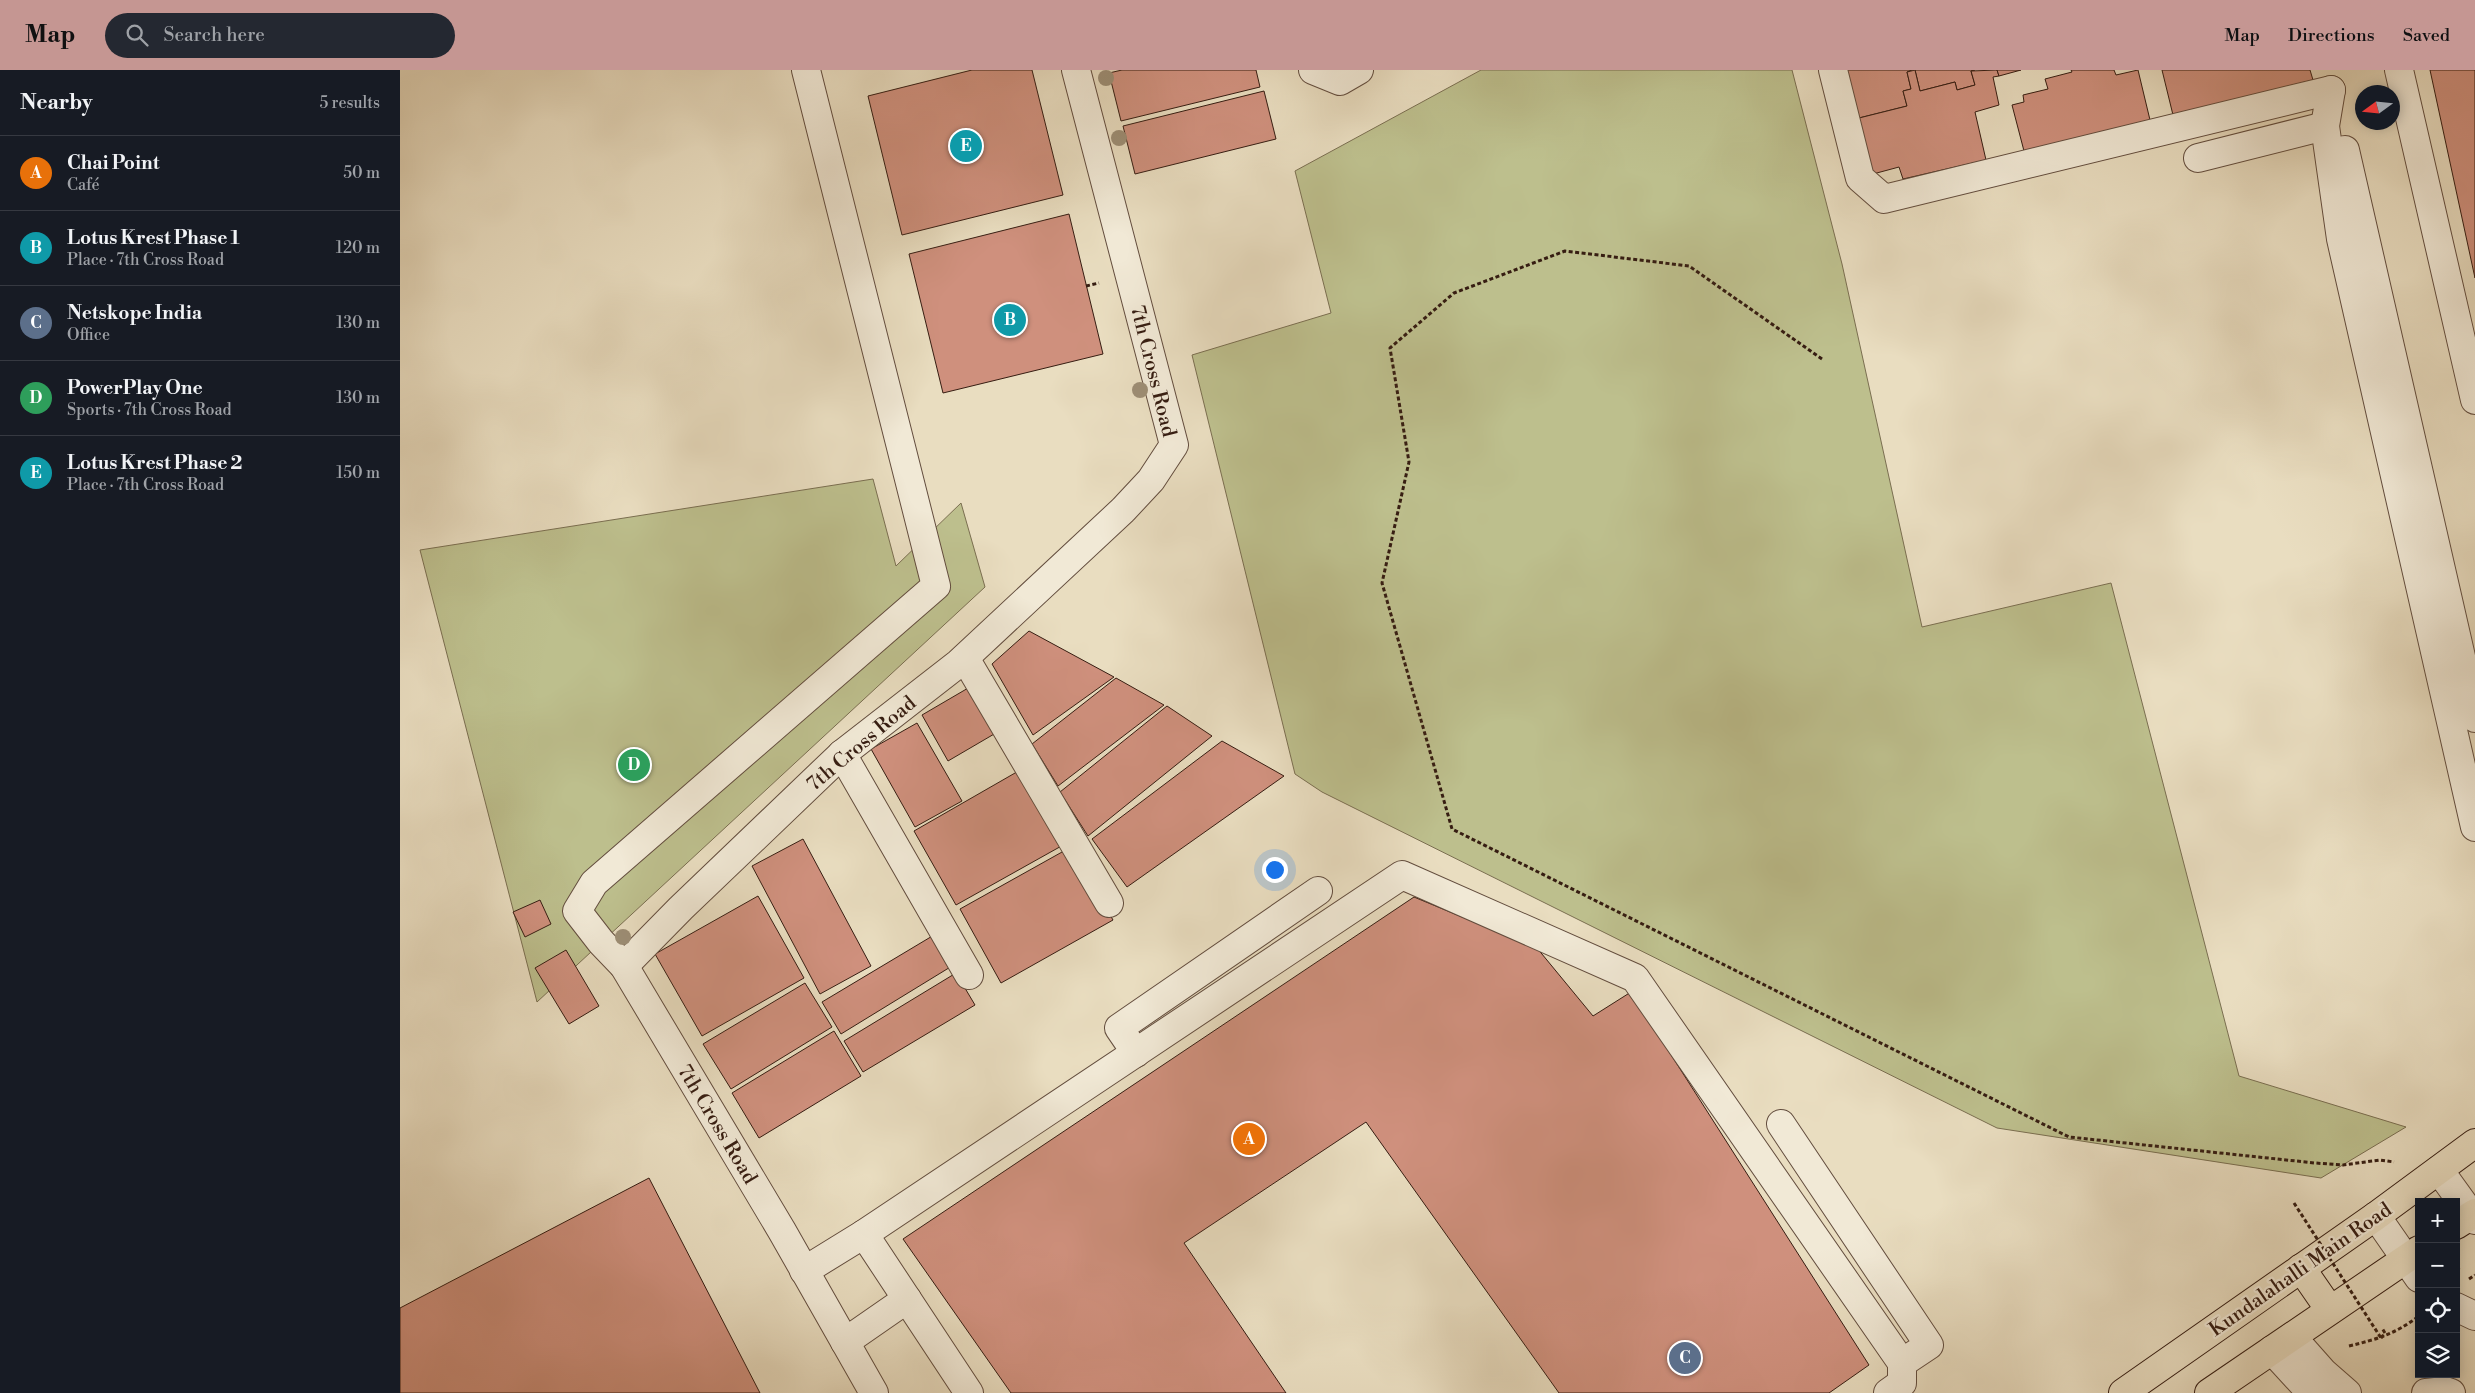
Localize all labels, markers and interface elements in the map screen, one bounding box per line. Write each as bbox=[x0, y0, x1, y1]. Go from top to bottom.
search box bbox=[105, 13, 455, 58]
text: Map bbox=[25, 20, 75, 50]
icon: search bbox=[123, 21, 151, 49]
text: Search here bbox=[163, 23, 265, 47]
text: Map bbox=[2224, 24, 2260, 47]
text: Directions bbox=[2288, 24, 2375, 47]
text: Saved bbox=[2403, 24, 2450, 47]
north arrow bbox=[2355, 85, 2400, 130]
text: Nearby bbox=[20, 90, 93, 116]
text: 5 results bbox=[319, 93, 380, 113]
pin: E bbox=[950, 127, 982, 165]
text: Chai Point bbox=[67, 151, 159, 175]
text: A bbox=[30, 163, 42, 183]
text: 50 m bbox=[343, 163, 380, 183]
text: Café bbox=[67, 175, 100, 195]
text: Lotus Krest Phase 1 bbox=[67, 226, 240, 250]
text: B bbox=[30, 238, 42, 258]
text: 120 m bbox=[336, 238, 380, 258]
text: Place · 7th Cross Road bbox=[67, 250, 224, 270]
text: Netskope India bbox=[67, 301, 202, 325]
pin: B bbox=[994, 301, 1026, 339]
street label: 7th Cross Road bbox=[1124, 303, 1181, 440]
text: C bbox=[30, 313, 42, 333]
text: 130 m bbox=[336, 313, 380, 333]
text: Office bbox=[67, 325, 110, 345]
text: PowerPlay One bbox=[67, 376, 203, 400]
text: D bbox=[30, 388, 42, 408]
text: 130 m bbox=[336, 388, 380, 408]
text: Sports · 7th Cross Road bbox=[67, 400, 232, 420]
text: Lotus Krest Phase 2 bbox=[67, 451, 242, 475]
text: E bbox=[30, 463, 42, 483]
text: 150 m bbox=[336, 463, 380, 483]
text: Place · 7th Cross Road bbox=[67, 475, 224, 495]
street label: 7th Cross Road bbox=[802, 691, 922, 797]
pin: D bbox=[618, 746, 650, 784]
your location bbox=[1262, 857, 1288, 883]
street label: 7th Cross Road bbox=[671, 1061, 762, 1190]
pin: A bbox=[1233, 1120, 1265, 1158]
street label: Kundalahalli Main Road bbox=[2205, 1197, 2397, 1343]
map controls bbox=[2415, 1198, 2460, 1378]
button: + bbox=[2415, 1198, 2460, 1243]
button: − bbox=[2415, 1243, 2460, 1288]
button: locate bbox=[2415, 1288, 2460, 1333]
button: layers bbox=[2415, 1333, 2460, 1378]
pin: C bbox=[1669, 1339, 1701, 1377]

